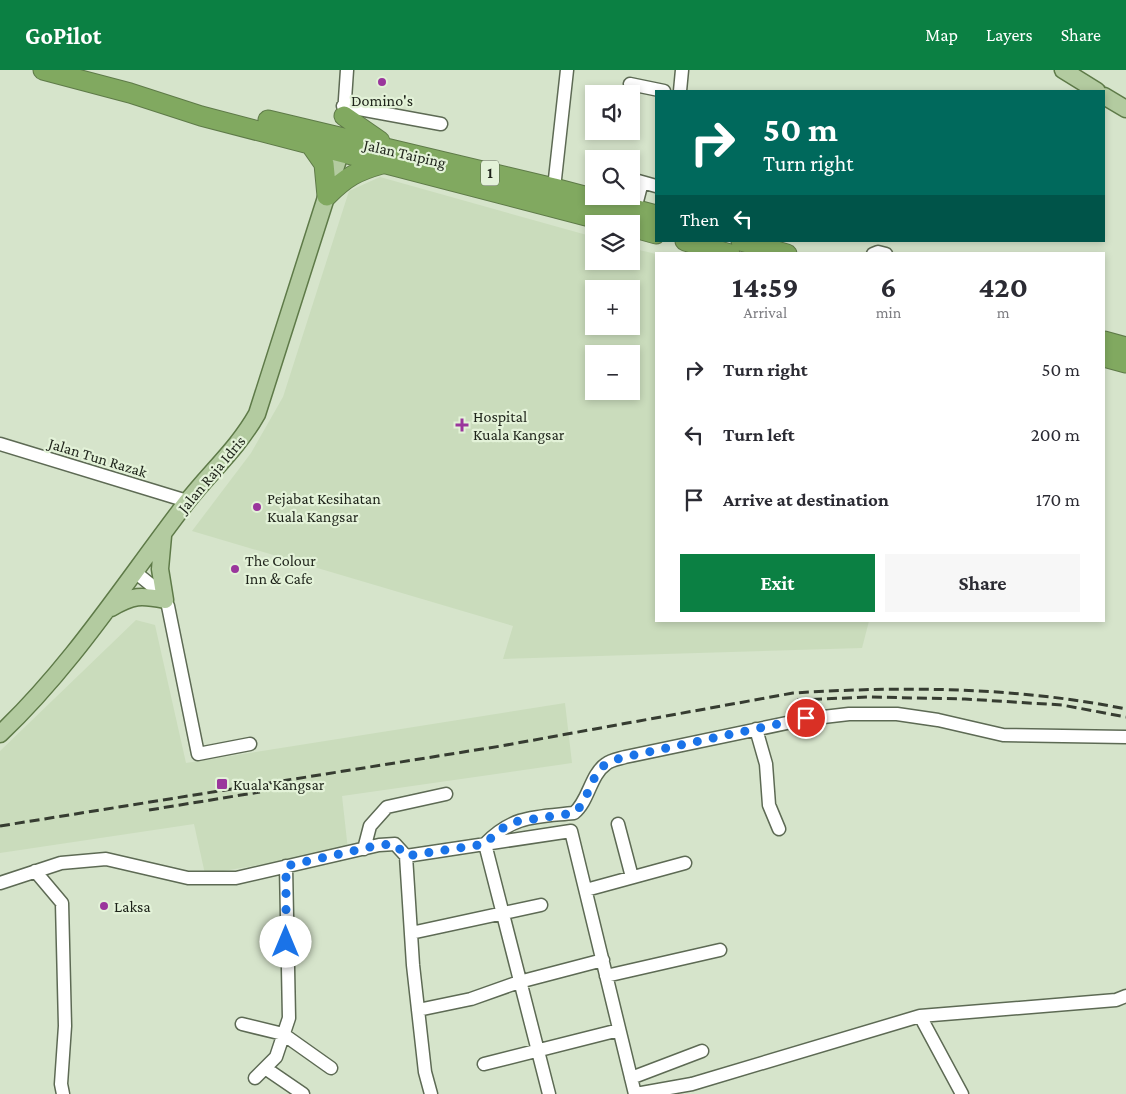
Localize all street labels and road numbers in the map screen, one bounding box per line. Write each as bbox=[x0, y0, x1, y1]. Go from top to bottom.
street label: Jalan Taiping bbox=[360, 135, 448, 172]
road number: 1 bbox=[481, 160, 499, 186]
street label: Jalan Raja Idris bbox=[173, 432, 249, 518]
street label: Jalan Tun Razak bbox=[44, 434, 149, 482]

